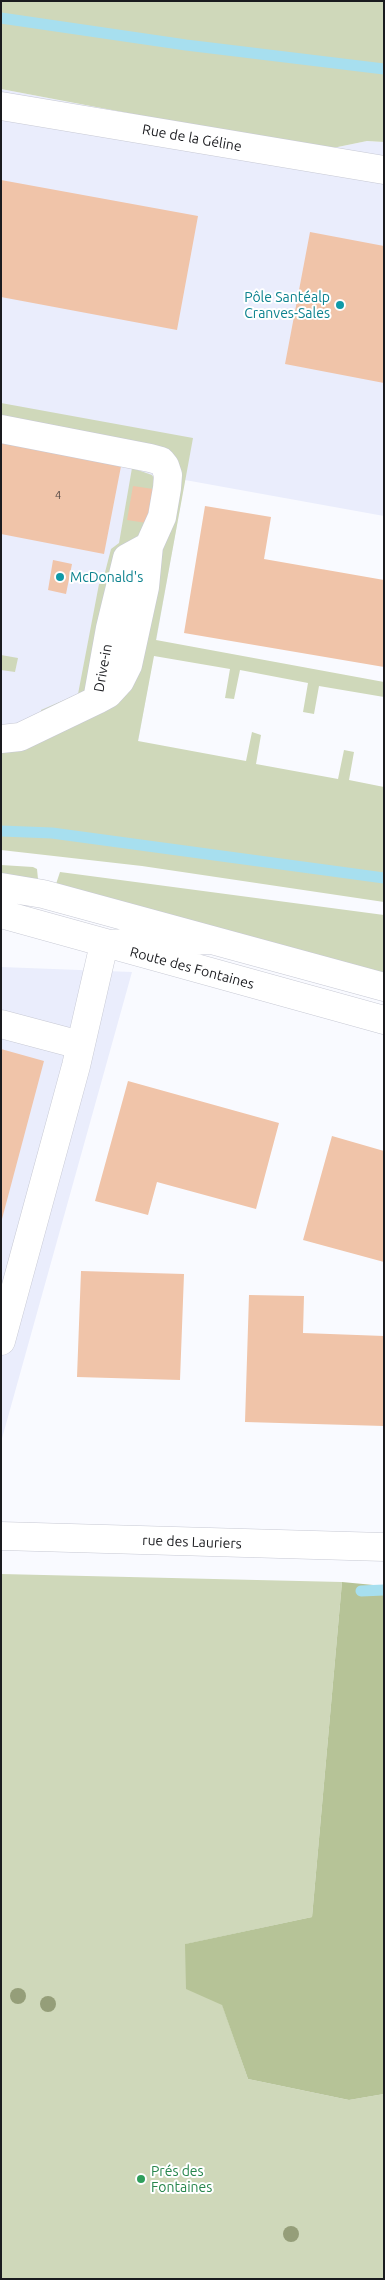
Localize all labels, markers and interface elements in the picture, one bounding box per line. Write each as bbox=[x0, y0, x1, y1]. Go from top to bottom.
street label: Rue de la Géline bbox=[141, 121, 243, 155]
place label: Pôle Santéalp Cranves-Sales bbox=[244, 289, 330, 322]
marker: Pôle Santéalp Cranves-Sales bbox=[334, 299, 346, 311]
house number: 4 bbox=[55, 488, 61, 502]
place label: McDonald's bbox=[70, 569, 143, 585]
marker: McDonald's bbox=[54, 571, 66, 583]
street label: Drive-in bbox=[91, 643, 115, 693]
street label: Route des Fontaines bbox=[128, 943, 256, 993]
street label: rue des Lauriers bbox=[142, 1532, 242, 1552]
place label: Prés des Fontaines bbox=[151, 2163, 212, 2196]
marker: Prés des Fontaines bbox=[135, 2173, 147, 2185]

